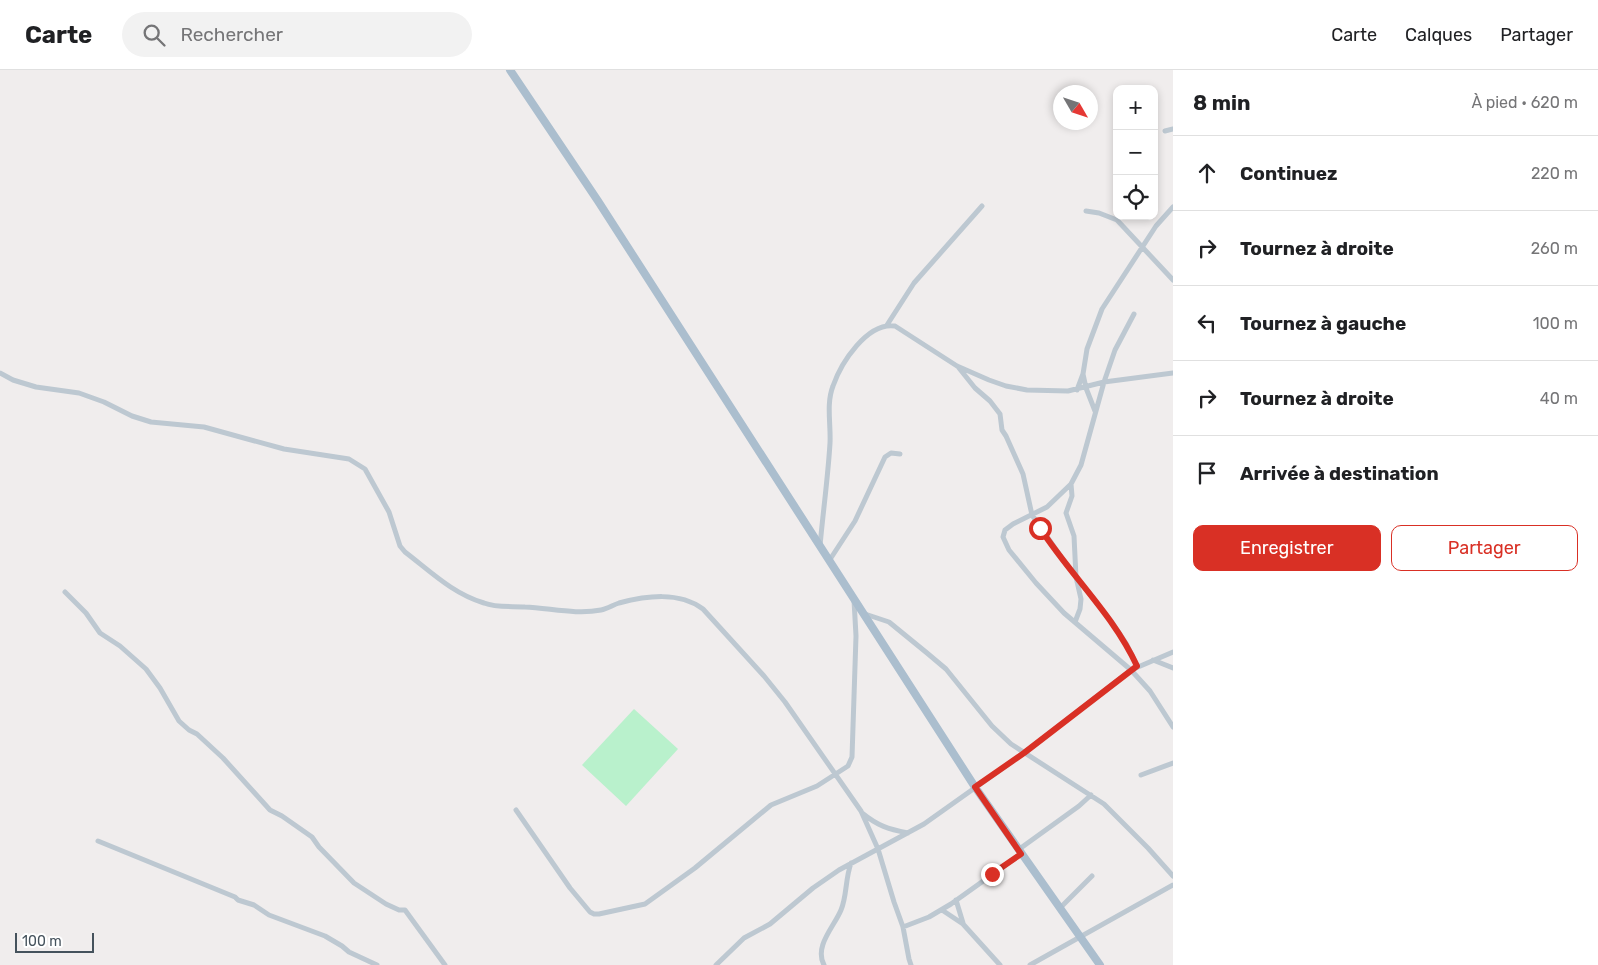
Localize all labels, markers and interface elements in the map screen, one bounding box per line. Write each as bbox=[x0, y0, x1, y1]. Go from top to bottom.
search box bbox=[122, 12, 472, 57]
text: Carte bbox=[25, 21, 92, 49]
icon: search bbox=[140, 21, 168, 49]
text: Rechercher bbox=[180, 23, 283, 46]
text: Carte bbox=[1331, 24, 1377, 46]
text: Calques bbox=[1405, 24, 1472, 46]
text: Partager bbox=[1500, 24, 1573, 46]
north arrow bbox=[1053, 85, 1098, 130]
map controls bbox=[1113, 85, 1158, 220]
button: + bbox=[1113, 85, 1158, 130]
text: 8 min bbox=[1193, 90, 1250, 115]
text: À pied · 620 m bbox=[1471, 93, 1578, 112]
button: − bbox=[1113, 130, 1158, 175]
icon: ahead bbox=[1193, 159, 1221, 187]
text: Continuez bbox=[1240, 162, 1338, 185]
text: 220 m bbox=[1531, 164, 1578, 183]
button: locate bbox=[1113, 175, 1158, 220]
icon: right bbox=[1193, 234, 1221, 262]
text: Tournez à droite bbox=[1240, 237, 1394, 260]
text: 260 m bbox=[1531, 239, 1578, 258]
icon: left bbox=[1193, 309, 1221, 337]
text: Tournez à gauche bbox=[1240, 312, 1406, 335]
text: 100 m bbox=[1533, 314, 1578, 333]
icon: right bbox=[1193, 384, 1221, 412]
text: Tournez à droite bbox=[1240, 387, 1394, 410]
text: 40 m bbox=[1540, 389, 1578, 408]
icon: arrive bbox=[1193, 459, 1221, 487]
text: Arrivée à destination bbox=[1240, 462, 1439, 485]
route start bbox=[1029, 517, 1052, 540]
button: Enregistrer bbox=[1193, 525, 1381, 571]
button: Partager bbox=[1391, 525, 1578, 571]
route end bbox=[981, 863, 1004, 886]
scale bar bbox=[15, 930, 94, 953]
text: 100 m bbox=[22, 933, 62, 950]

